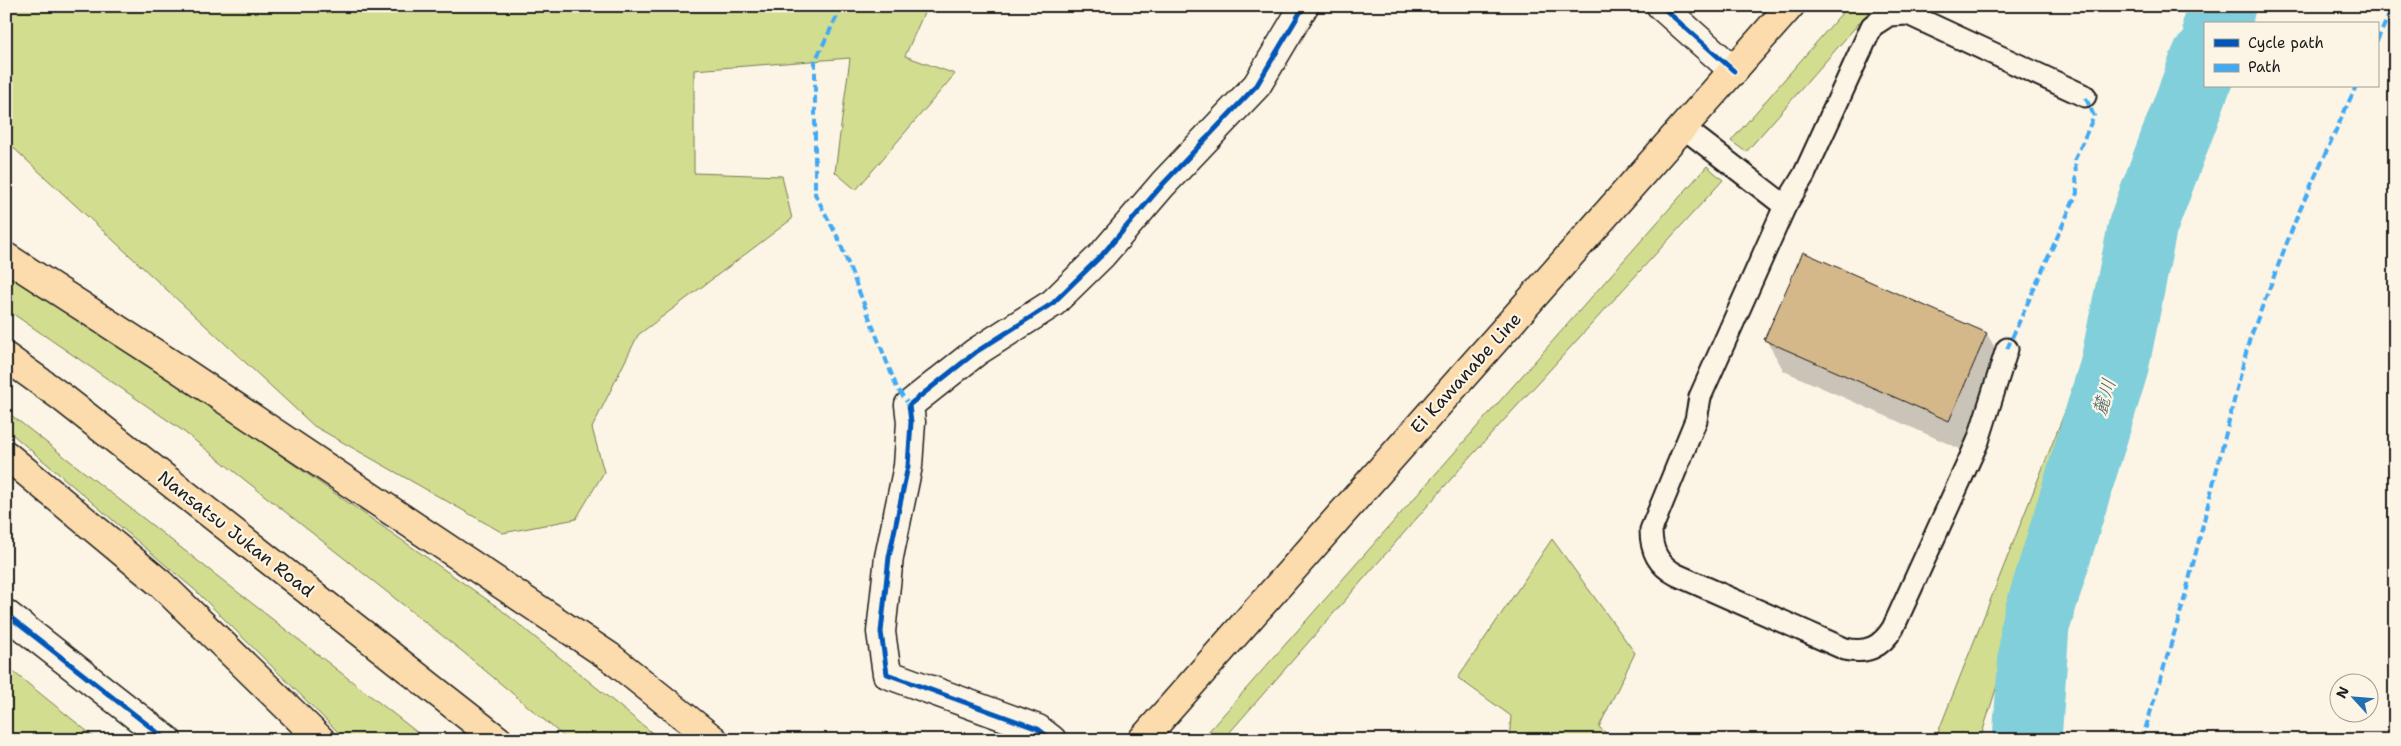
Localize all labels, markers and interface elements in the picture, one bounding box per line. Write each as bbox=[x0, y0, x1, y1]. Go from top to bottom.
legend bbox=[2204, 22, 2378, 88]
text: Cycle path bbox=[2248, 33, 2324, 53]
text: Path bbox=[2248, 57, 2281, 77]
street label: Ei Kawanabe Line bbox=[1405, 307, 1527, 439]
water label: 麓川 bbox=[2086, 375, 2122, 419]
street label: Nansatsu Jukan Road bbox=[153, 465, 319, 603]
north arrow bbox=[2328, 674, 2378, 724]
text: N bbox=[2332, 683, 2353, 701]

